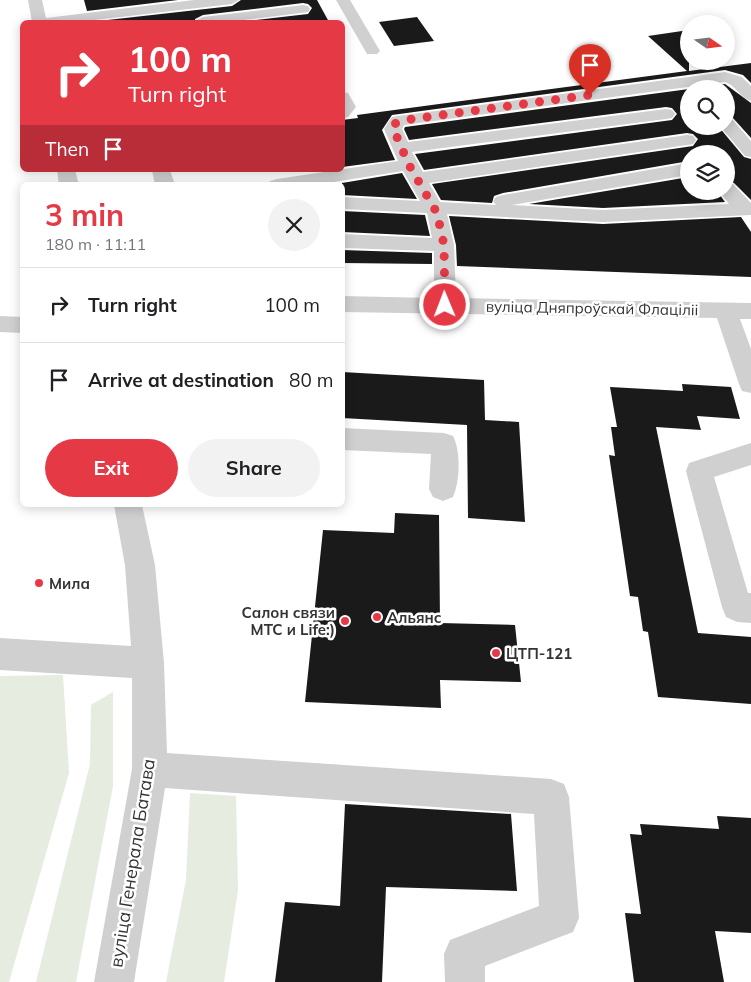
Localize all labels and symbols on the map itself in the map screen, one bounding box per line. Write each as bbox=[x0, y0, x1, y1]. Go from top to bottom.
north arrow bbox=[680, 15, 735, 70]
pin bbox=[569, 44, 611, 95]
position arrow bbox=[418, 278, 470, 330]
street label: вуліца Дняпроўскай Флаціліі bbox=[486, 297, 698, 319]
place label: Мила bbox=[49, 574, 90, 593]
marker: Мила bbox=[33, 577, 45, 589]
place label: Салон связи МТС и Life:) bbox=[242, 603, 335, 639]
place label: Альянс bbox=[387, 608, 442, 627]
marker: Альянс bbox=[371, 611, 383, 623]
marker: Салон связи МТС и Life:) bbox=[339, 615, 351, 627]
place label: ЦТП-121 bbox=[506, 644, 572, 663]
marker: ЦТП-121 bbox=[490, 647, 502, 659]
street label: вуліца Генерала Батава bbox=[104, 757, 160, 969]

